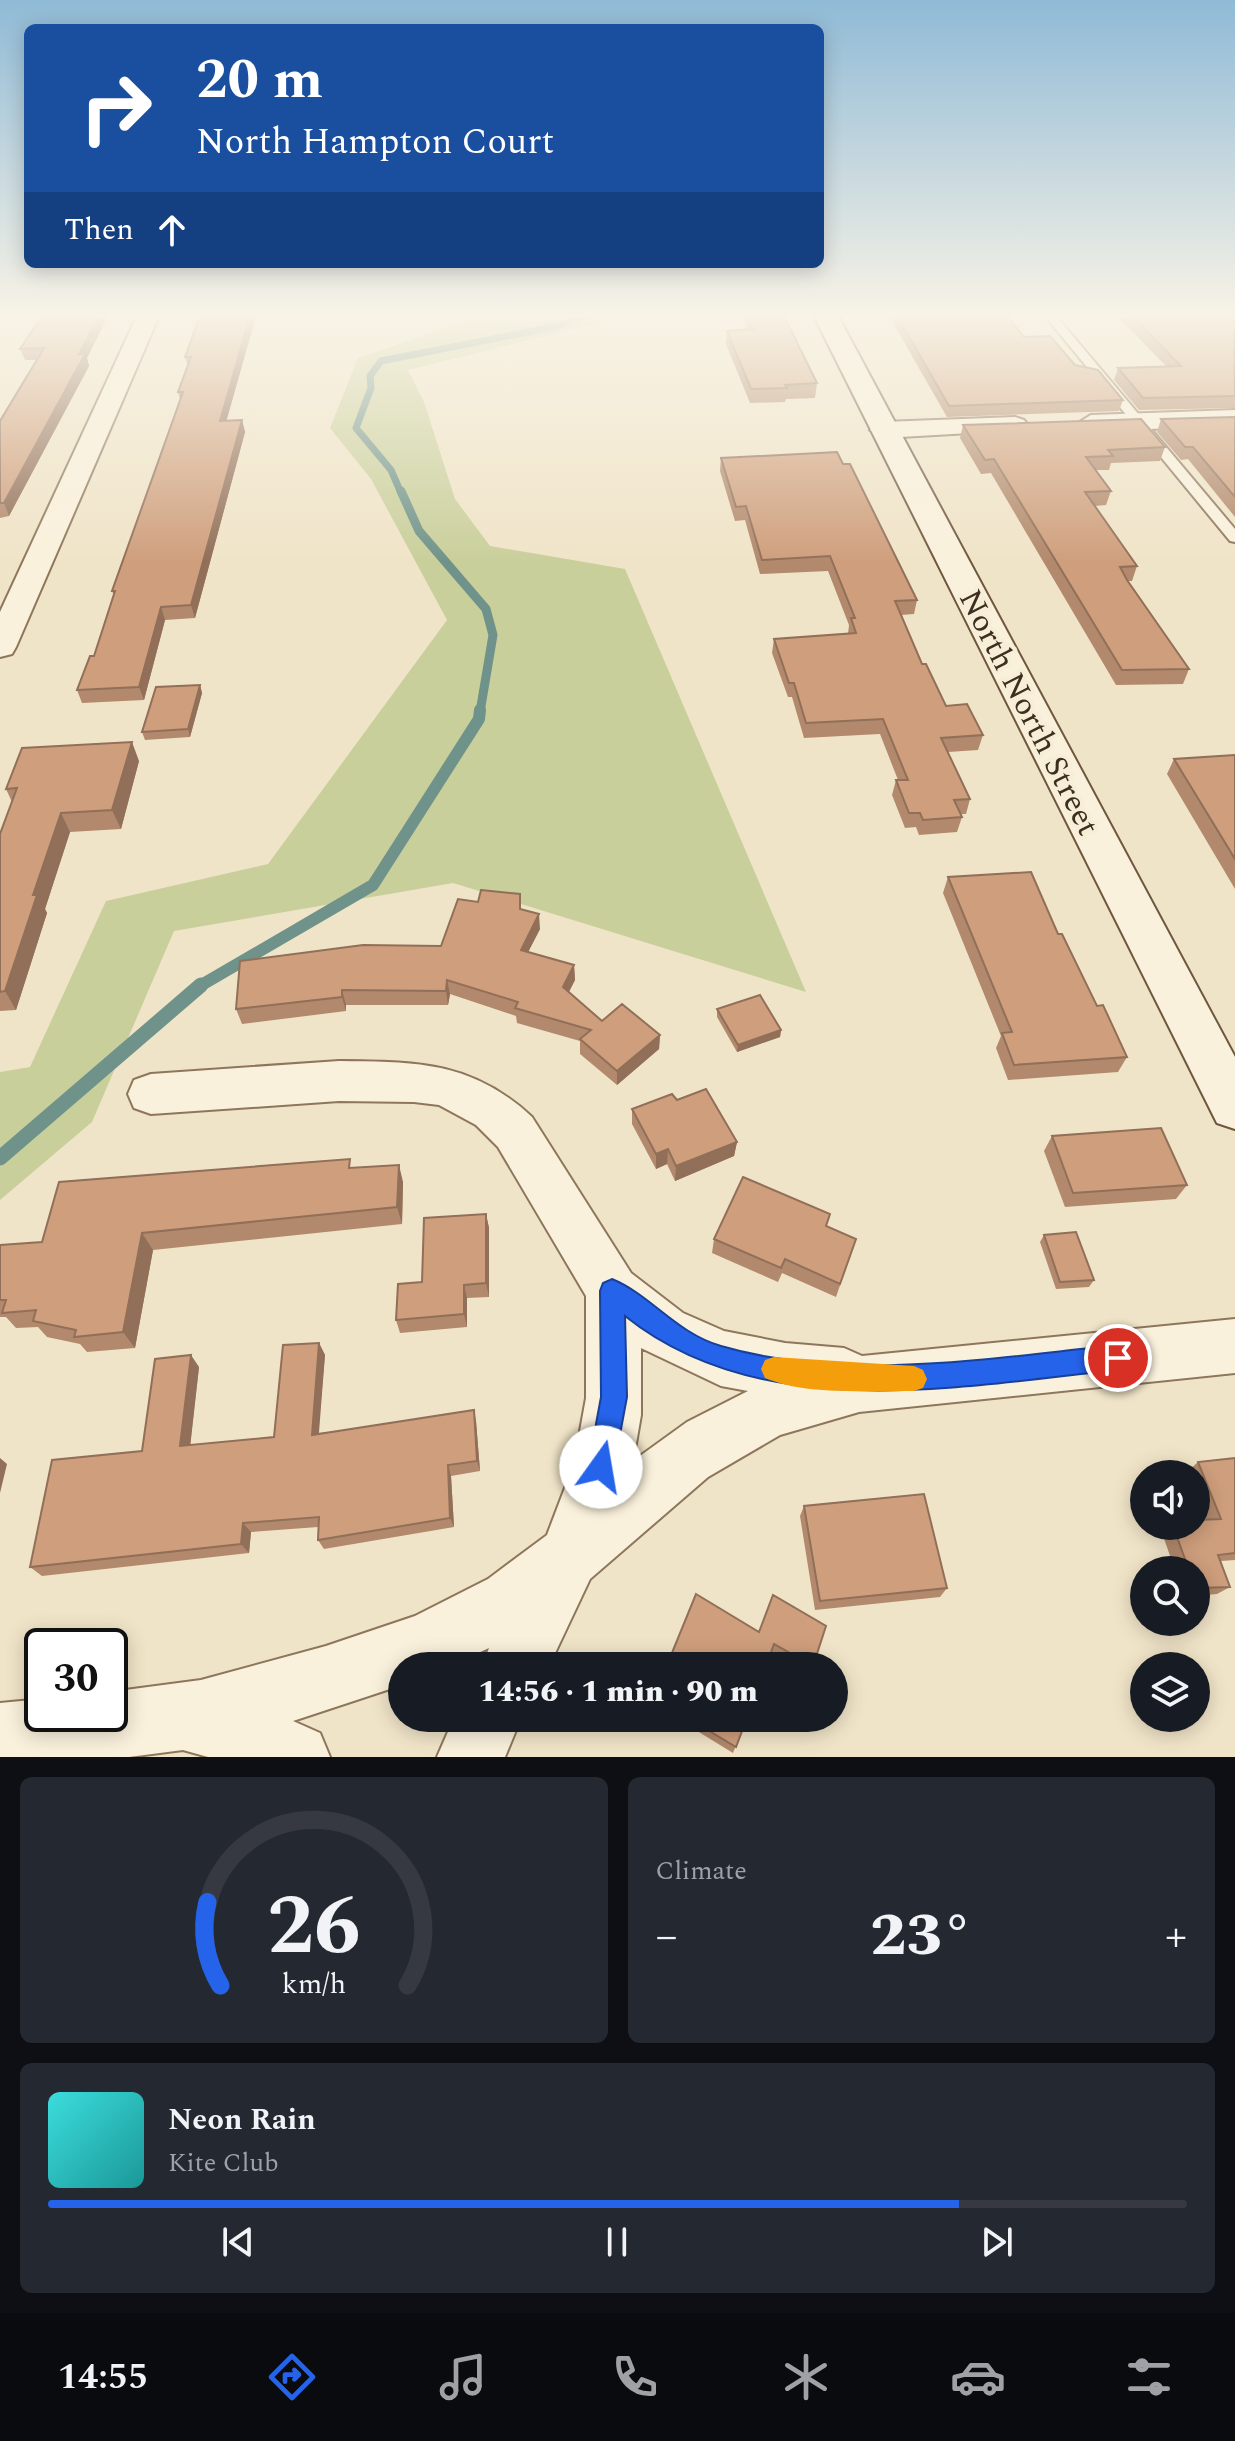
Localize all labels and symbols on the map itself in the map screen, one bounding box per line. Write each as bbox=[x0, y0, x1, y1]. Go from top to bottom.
street label: North North Street bbox=[945, 581, 1112, 845]
pin bbox=[1084, 1324, 1152, 1392]
position arrow bbox=[559, 1425, 643, 1509]
speed limit sign: 30 bbox=[24, 1628, 128, 1732]

